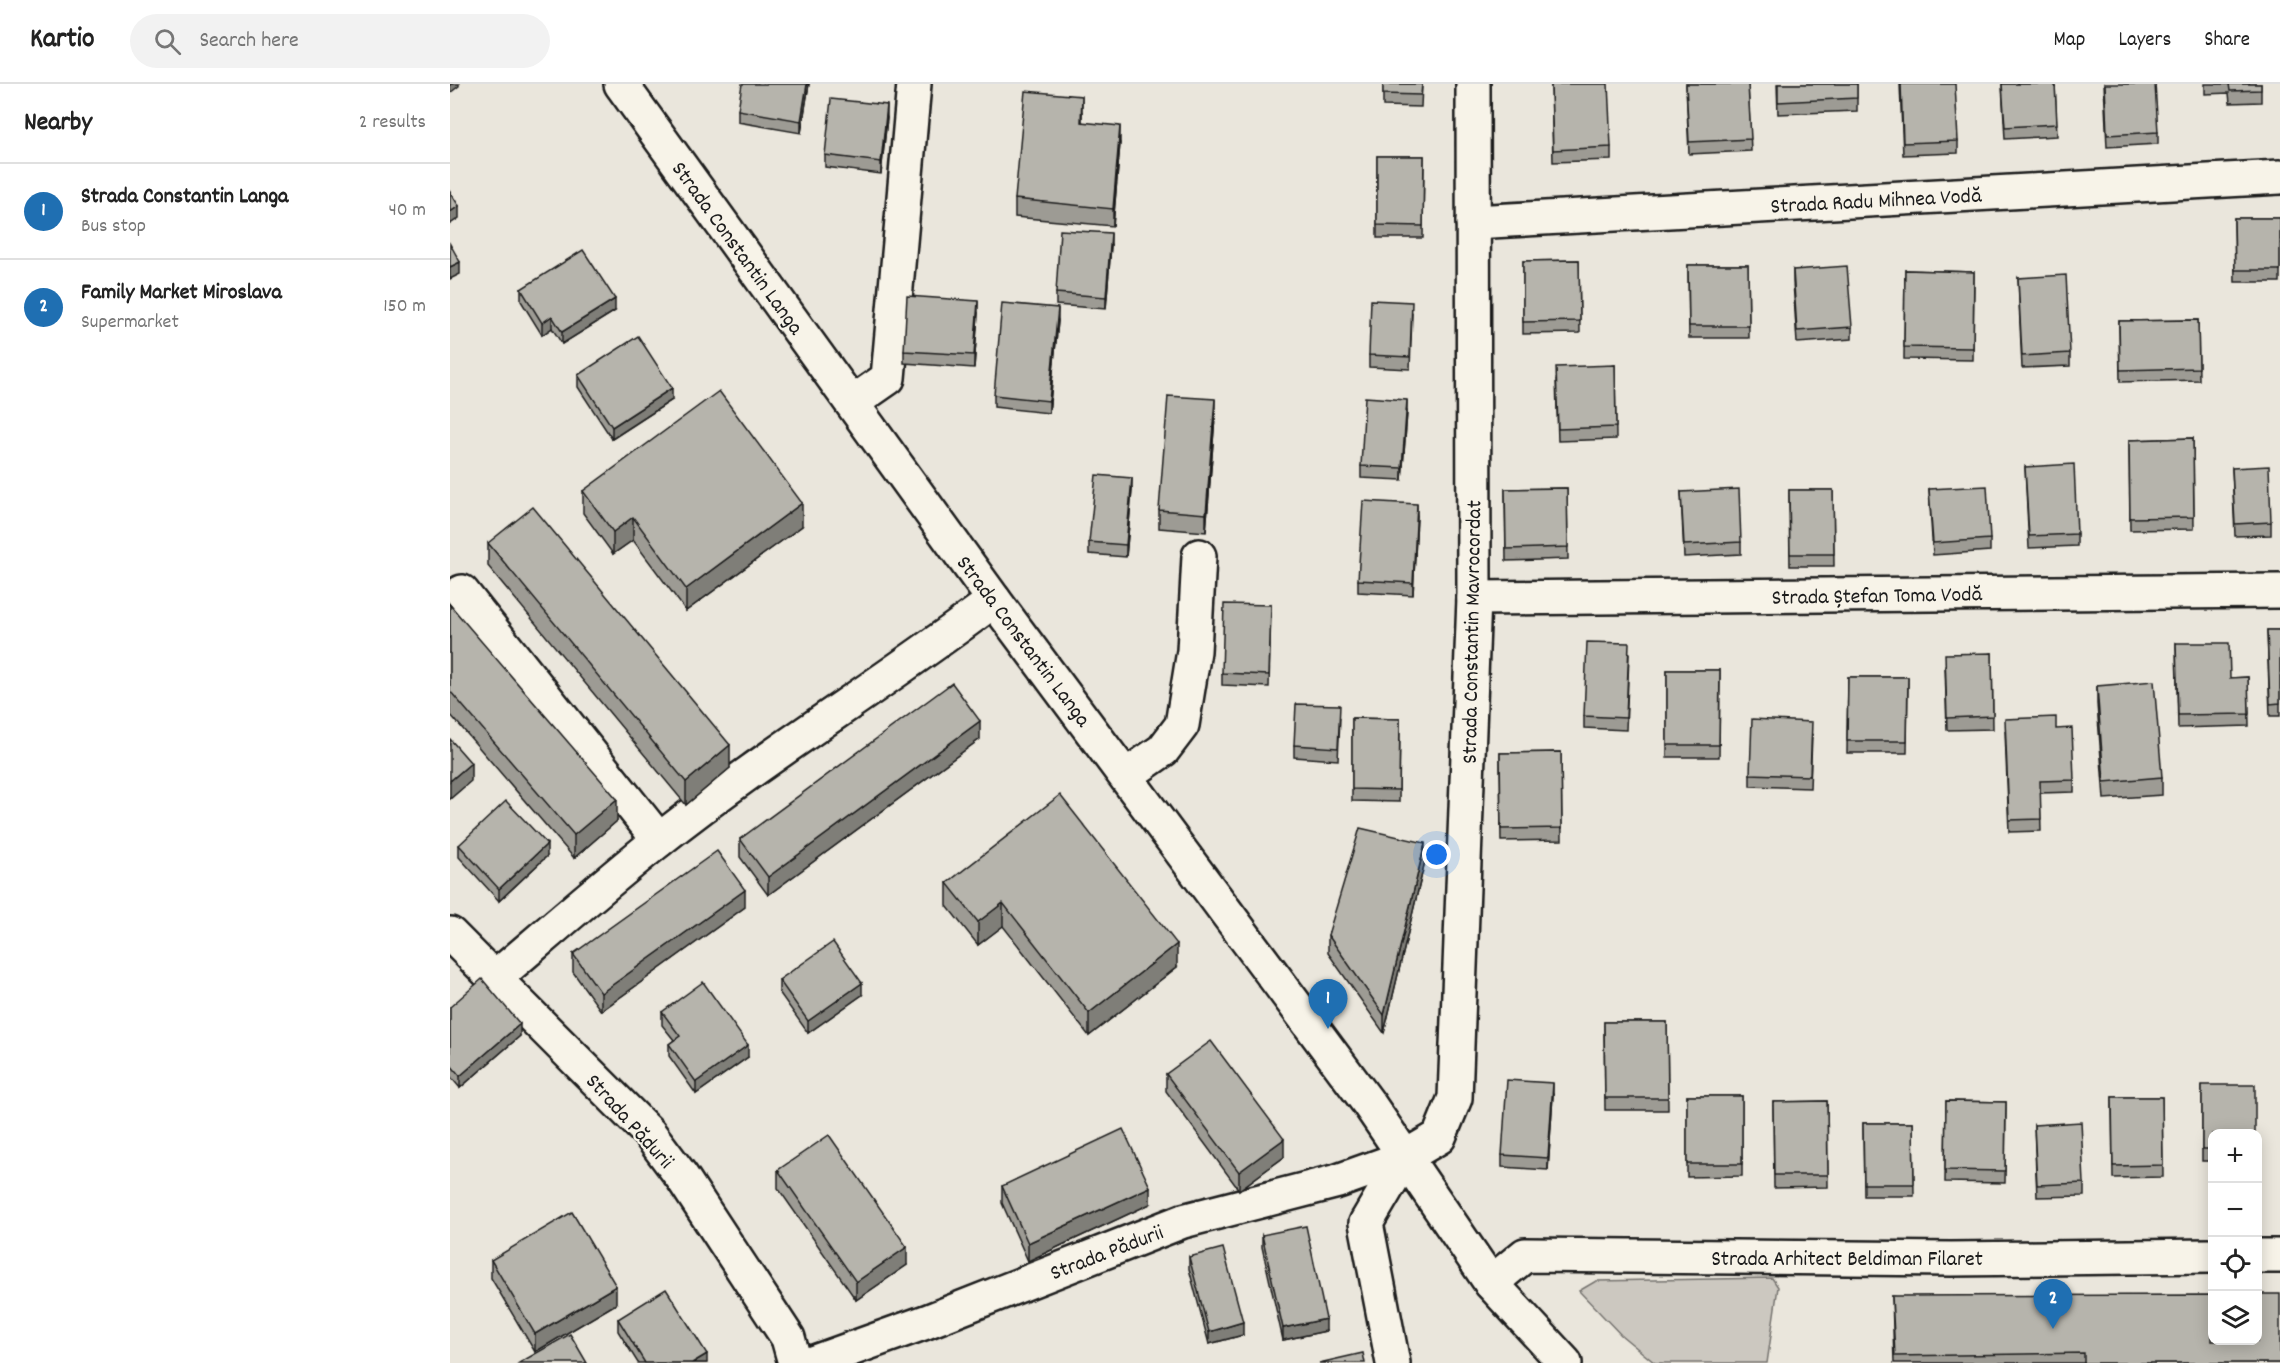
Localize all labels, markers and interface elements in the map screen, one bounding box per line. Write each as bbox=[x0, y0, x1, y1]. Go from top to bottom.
search box bbox=[130, 14, 550, 68]
text: Kartio bbox=[30, 21, 94, 61]
icon: search bbox=[151, 25, 184, 58]
text: Search here bbox=[199, 26, 299, 57]
text: Map bbox=[2054, 26, 2085, 56]
text: Layers bbox=[2118, 26, 2171, 56]
text: Share bbox=[2204, 26, 2250, 56]
text: Nearby bbox=[24, 105, 92, 142]
text: 2 results bbox=[359, 109, 426, 137]
street label: Strada Constantin Langa bbox=[663, 156, 810, 343]
street label: Strada Radu Mihnea Vodă bbox=[1770, 181, 1983, 224]
text: Strada Constantin Langa bbox=[81, 182, 288, 213]
text: 1 bbox=[41, 197, 46, 225]
text: 40 m bbox=[388, 197, 426, 225]
text: Bus stop bbox=[81, 213, 146, 241]
text: Family Market Miroslava bbox=[81, 278, 282, 309]
text: 2 bbox=[39, 293, 48, 321]
text: 150 m bbox=[383, 293, 426, 321]
text: Supermarket bbox=[81, 309, 179, 337]
street label: Strada Constantin Mavrocordat bbox=[1456, 500, 1491, 764]
street label: Strada Constantin Langa bbox=[947, 550, 1097, 735]
street label: Strada Ștefan Toma Vodă bbox=[1771, 580, 1983, 615]
your location bbox=[1422, 840, 1451, 869]
pin: 1 bbox=[1308, 980, 1348, 1029]
street label: Strada Pădurii bbox=[577, 1068, 680, 1177]
map controls bbox=[2208, 1129, 2262, 1345]
button: + bbox=[2208, 1129, 2262, 1183]
button: − bbox=[2208, 1183, 2262, 1237]
street label: Strada Pădurii bbox=[1046, 1218, 1168, 1290]
button: locate bbox=[2208, 1237, 2262, 1291]
street label: Strada Arhitect Beldiman Filaret bbox=[1711, 1245, 1983, 1276]
pin: 2 bbox=[2034, 1280, 2072, 1329]
button: layers bbox=[2208, 1291, 2262, 1345]

